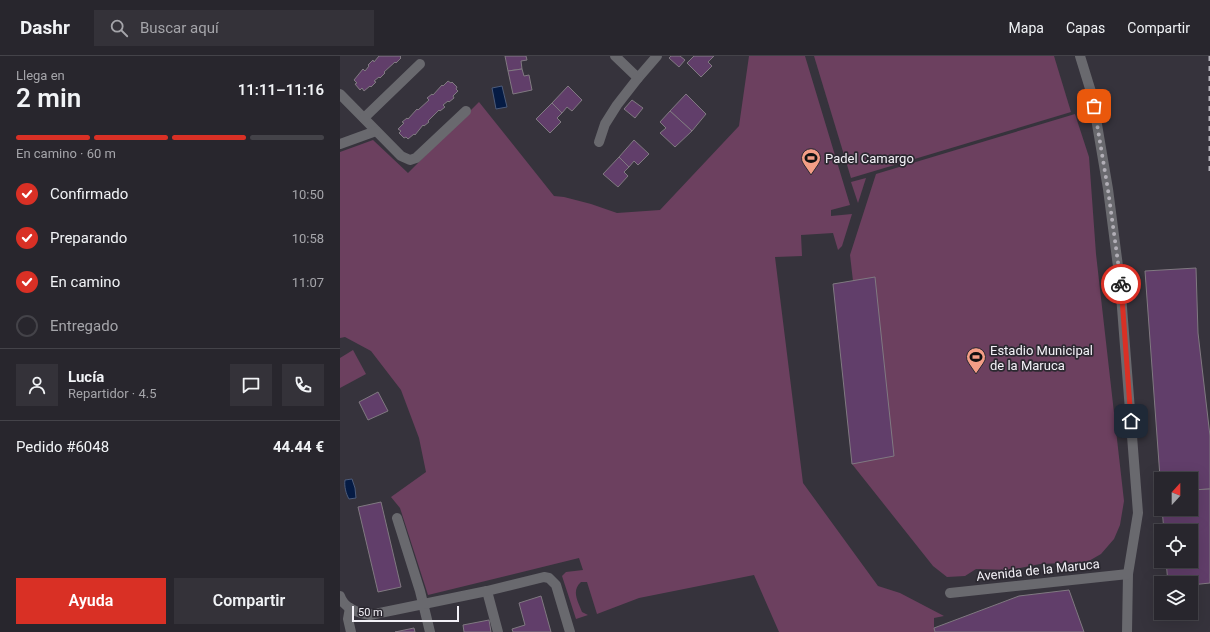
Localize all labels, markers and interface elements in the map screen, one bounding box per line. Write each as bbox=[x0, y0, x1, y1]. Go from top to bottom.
search box bbox=[94, 10, 374, 46]
text: Dashr bbox=[20, 16, 70, 39]
icon: search bbox=[108, 17, 130, 39]
text: Buscar aquí bbox=[140, 19, 219, 37]
text: Mapa bbox=[1009, 20, 1044, 36]
text: Capas bbox=[1066, 20, 1105, 36]
text: Compartir bbox=[1127, 20, 1190, 36]
text: Llega en bbox=[16, 68, 65, 83]
text: 11:11–11:16 bbox=[238, 81, 324, 99]
text: 2 min bbox=[16, 83, 81, 113]
pin bbox=[1077, 89, 1111, 123]
icon: bag bbox=[1083, 95, 1105, 117]
text: En camino · 60 m bbox=[16, 146, 116, 161]
sports icon: Padel Camargo bbox=[800, 147, 822, 175]
place label: Padel Camargo bbox=[825, 151, 914, 166]
icon: check bbox=[16, 183, 38, 205]
text: Confirmado bbox=[50, 185, 128, 203]
text: 10:50 bbox=[292, 187, 324, 202]
icon: check bbox=[16, 227, 38, 249]
text: Preparando bbox=[50, 229, 127, 247]
text: 10:58 bbox=[292, 231, 324, 246]
courier bbox=[1101, 264, 1141, 304]
icon: check bbox=[16, 271, 38, 293]
text: En camino bbox=[50, 273, 120, 291]
icon: bike bbox=[1110, 273, 1132, 295]
text: 11:07 bbox=[292, 275, 324, 290]
text: Entregado bbox=[50, 317, 118, 335]
place label: Estadio Municipal de la Maruca bbox=[990, 343, 1093, 373]
sports icon: Estadio Municipal de la Maruca bbox=[965, 346, 987, 374]
button: person bbox=[16, 364, 58, 406]
button: chat bbox=[230, 364, 272, 406]
button: phone bbox=[282, 364, 324, 406]
text: Lucía bbox=[68, 368, 104, 386]
text: Repartidor · 4.5 bbox=[68, 386, 156, 401]
pin bbox=[1114, 404, 1148, 438]
icon: home bbox=[1120, 410, 1142, 432]
text: Pedido #6048 bbox=[16, 438, 109, 456]
text: 44.44 € bbox=[273, 438, 324, 456]
north arrow bbox=[1154, 472, 1198, 516]
map controls bbox=[1154, 472, 1198, 620]
button: locate bbox=[1154, 524, 1198, 568]
street label: Avenida de la Maruca bbox=[976, 556, 1100, 584]
button: layers bbox=[1154, 576, 1198, 620]
button: Ayuda bbox=[16, 578, 166, 624]
button: Compartir bbox=[174, 578, 324, 624]
scale bar bbox=[352, 604, 459, 623]
text: 50 m bbox=[358, 606, 383, 619]

